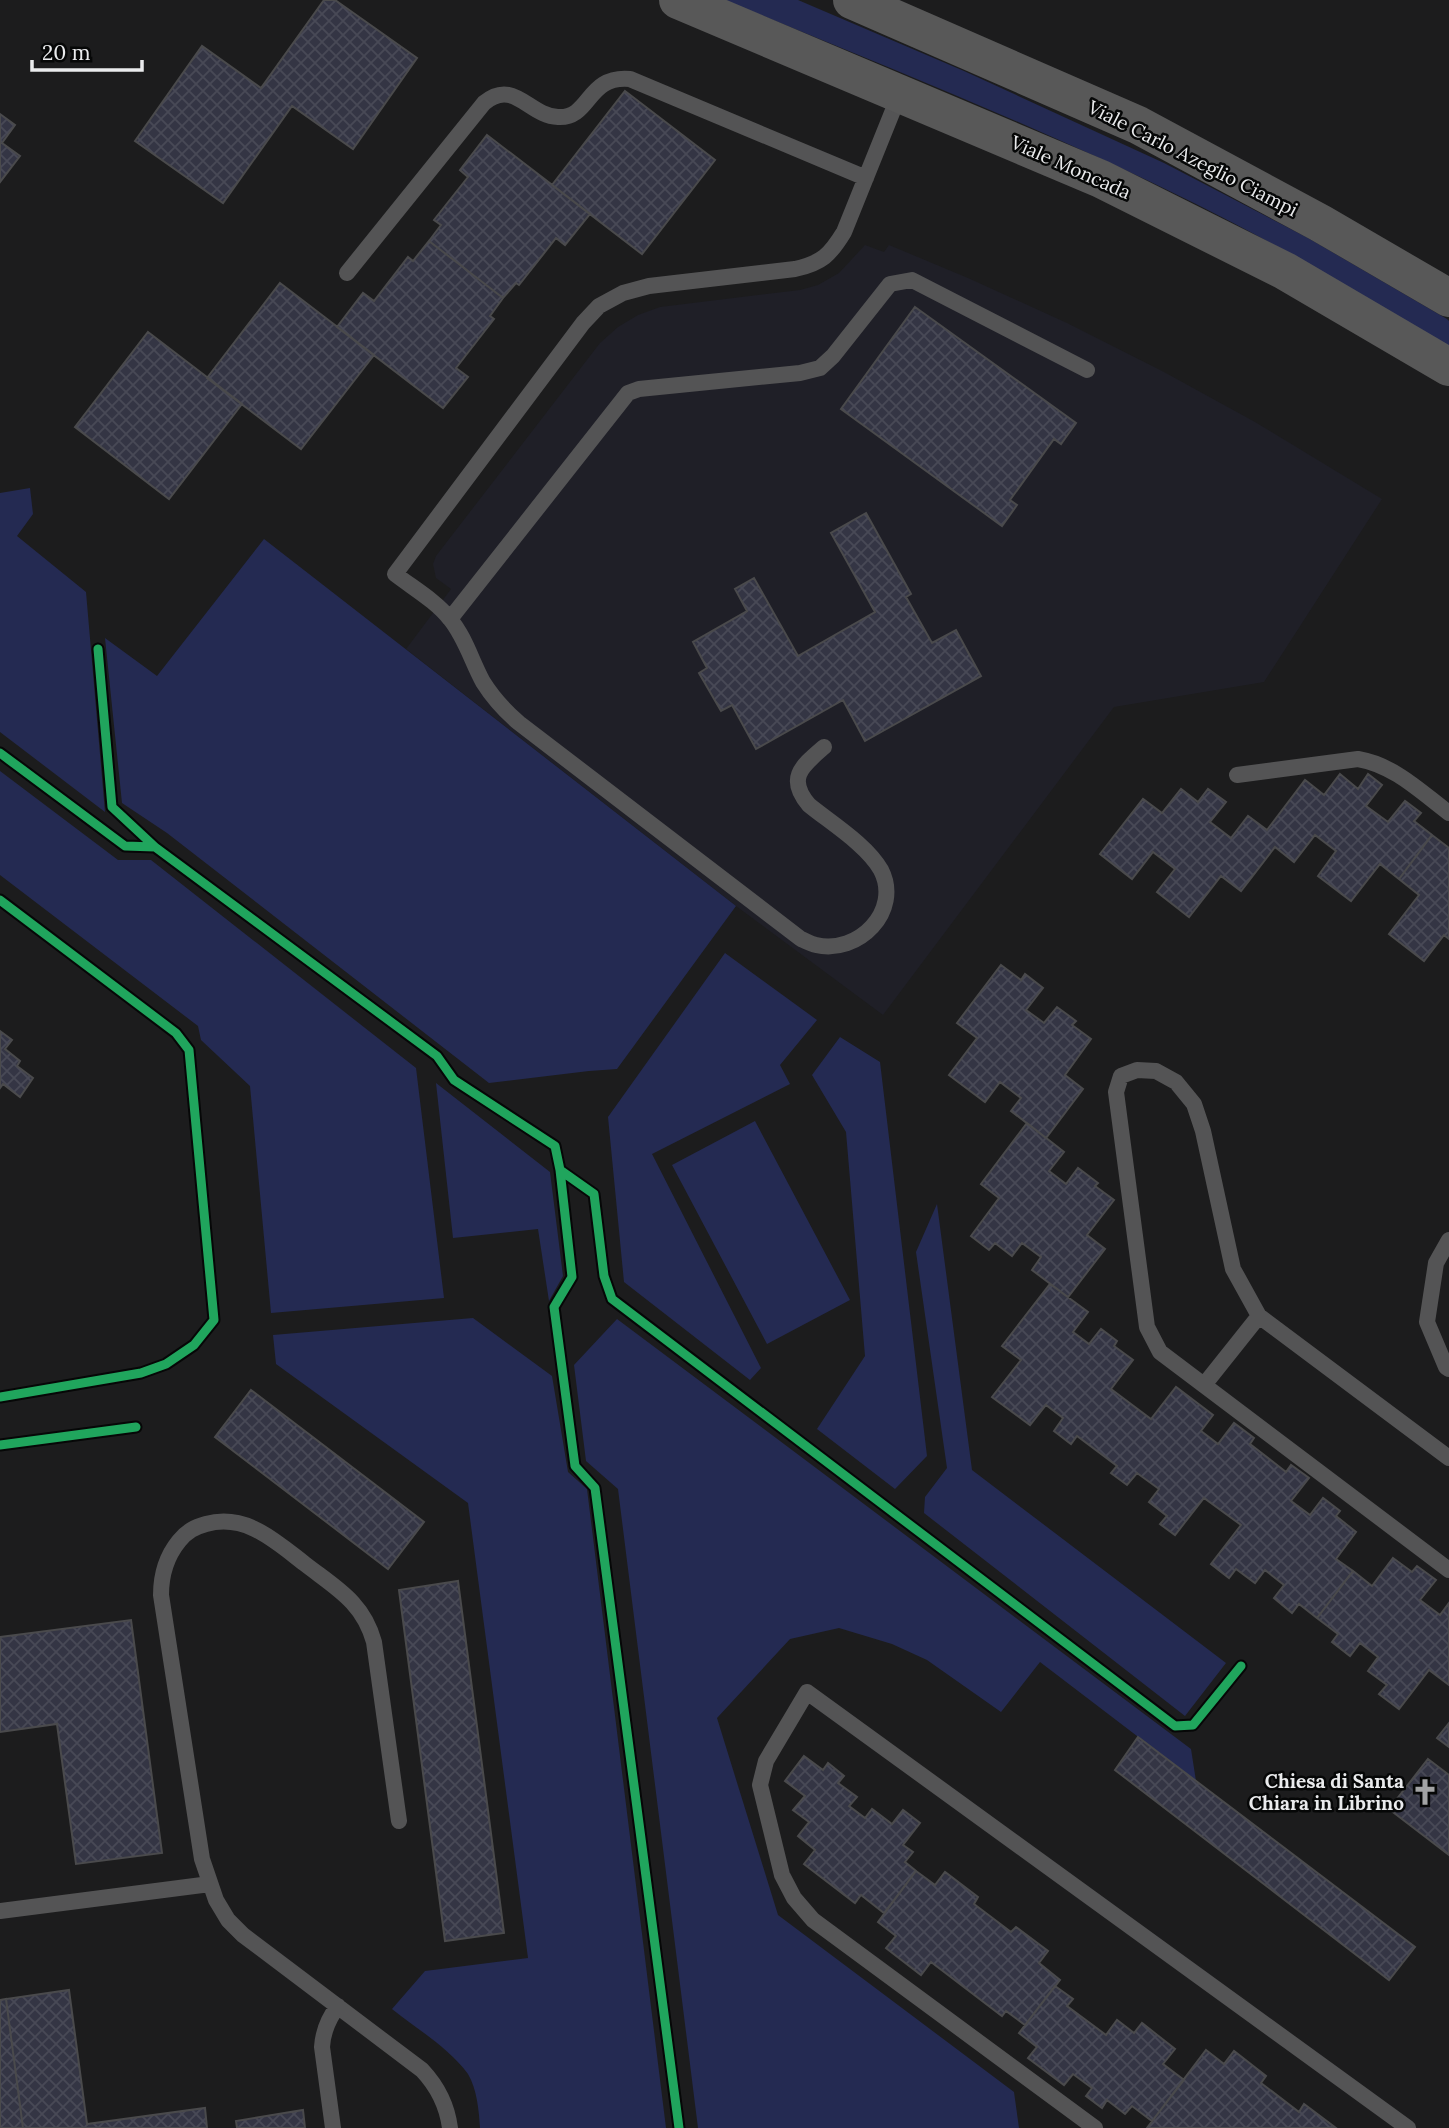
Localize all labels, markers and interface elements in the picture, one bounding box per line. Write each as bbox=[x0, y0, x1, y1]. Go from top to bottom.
scale bar bbox=[32, 28, 142, 72]
text: 20 m bbox=[42, 39, 91, 66]
street label: Viale Carlo Azeglio Ciampi bbox=[1083, 94, 1302, 221]
street label: Viale Moncada bbox=[1006, 129, 1135, 204]
place label: Chiesa di Santa Chiara in Librino bbox=[1249, 1769, 1404, 1815]
church icon: Chiesa di Santa Chiara in Librino bbox=[1410, 1777, 1440, 1807]

